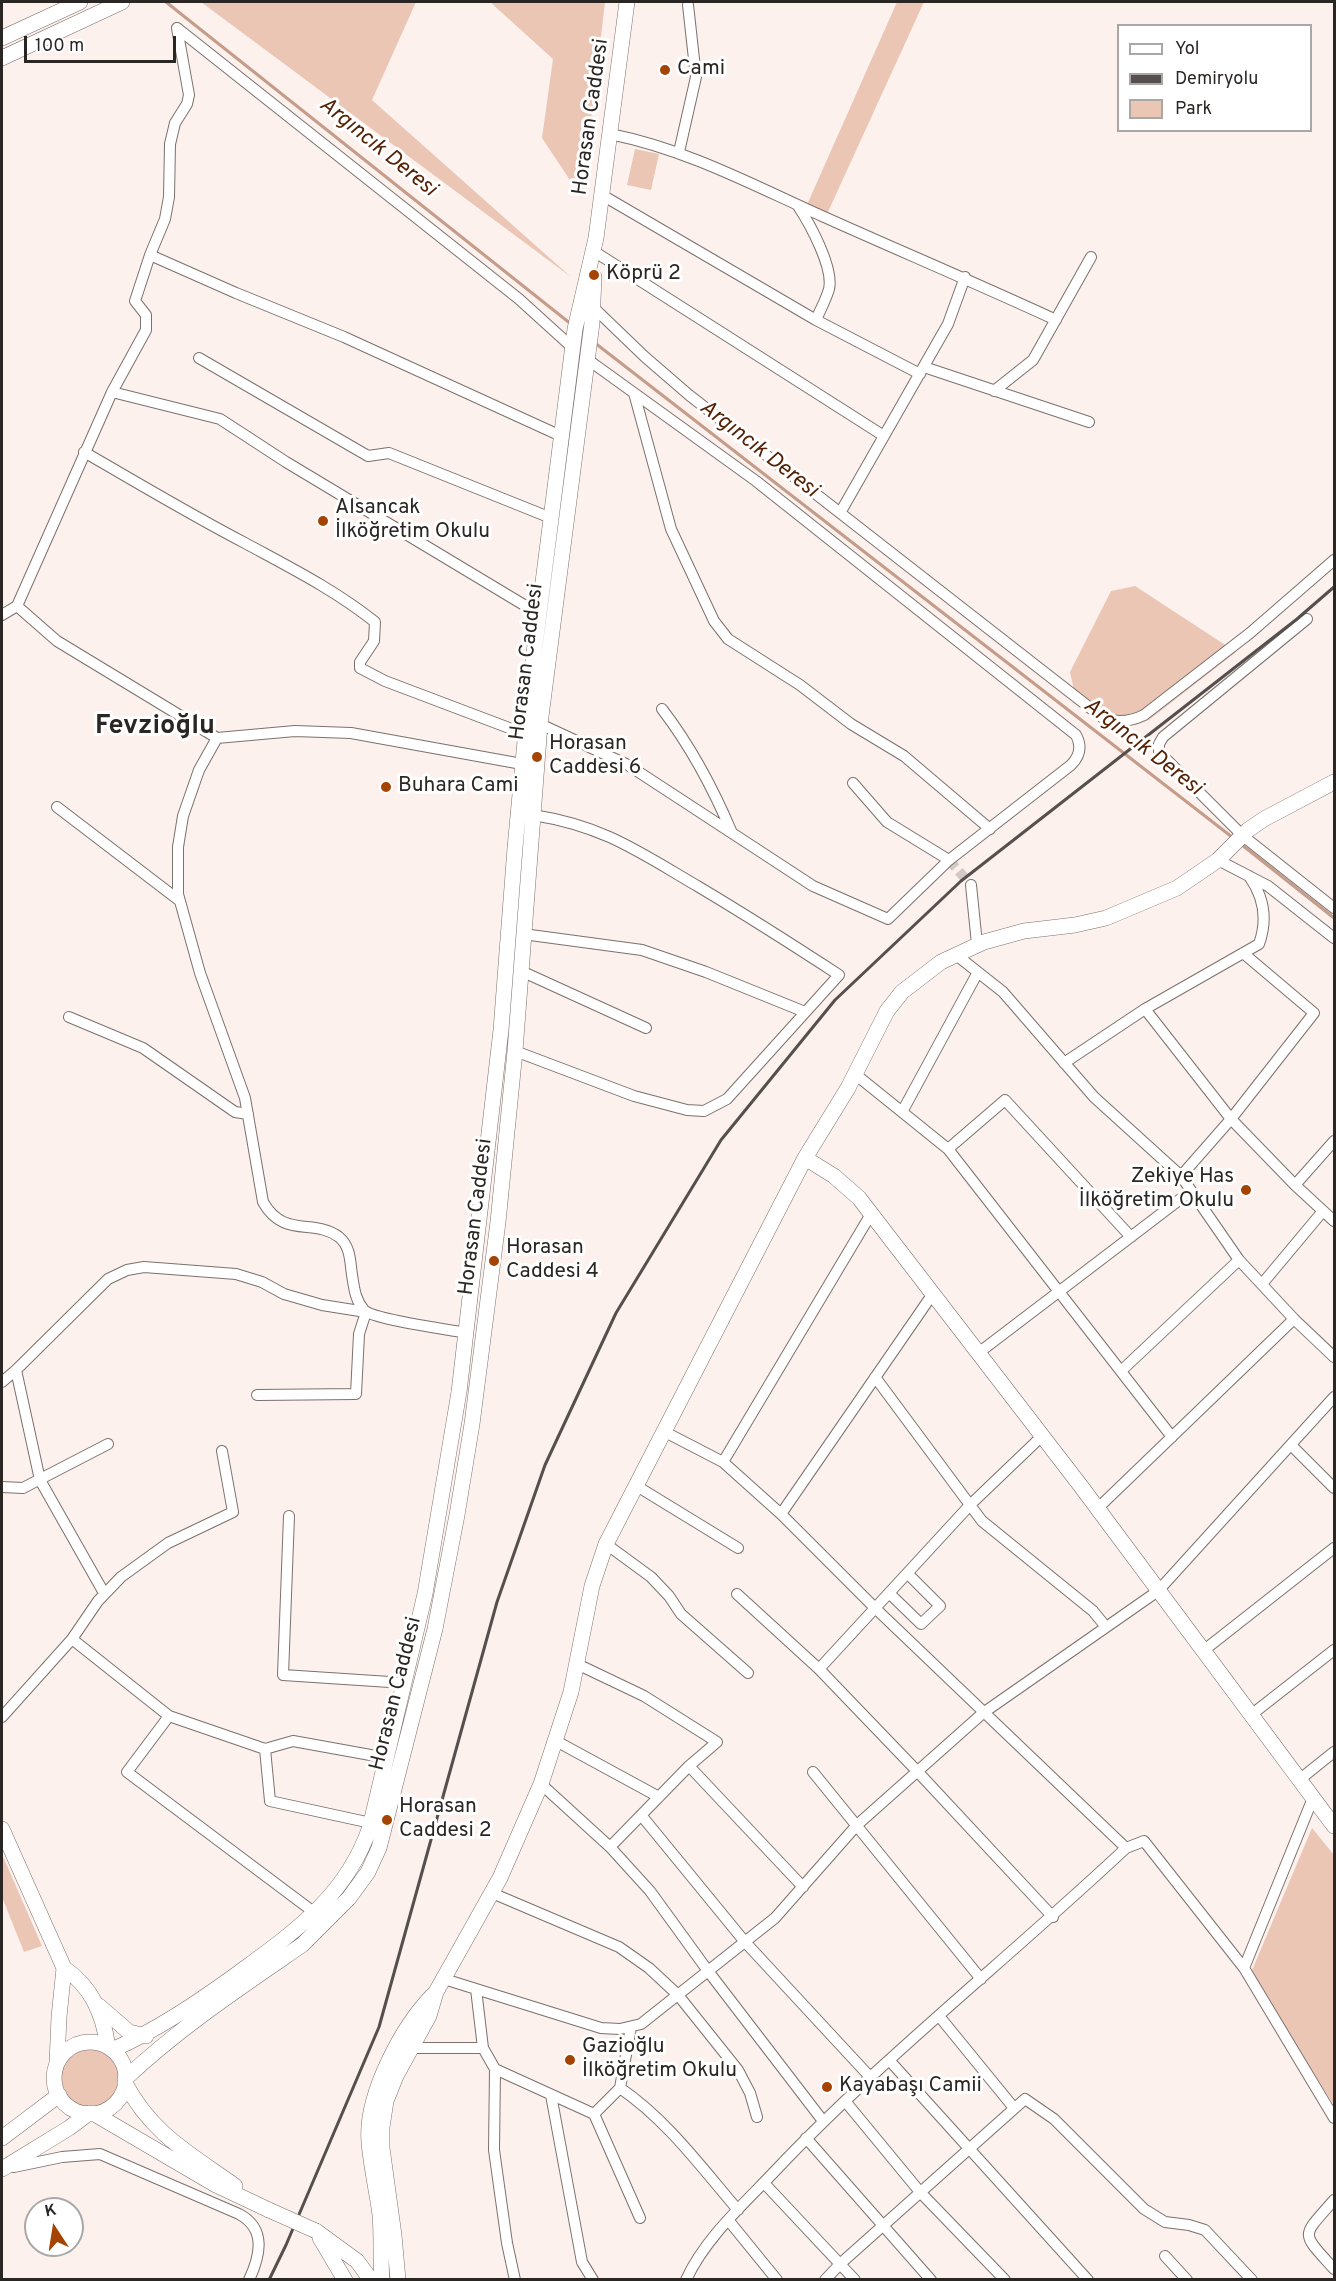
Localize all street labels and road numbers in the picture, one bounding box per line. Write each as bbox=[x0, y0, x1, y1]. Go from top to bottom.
street label: Horasan Caddesi bbox=[569, 37, 615, 197]
street label: Horasan Caddesi bbox=[506, 582, 550, 742]
street label: Horasan Caddesi bbox=[455, 1137, 499, 1297]
street label: Horasan Caddesi bbox=[366, 1614, 428, 1774]

